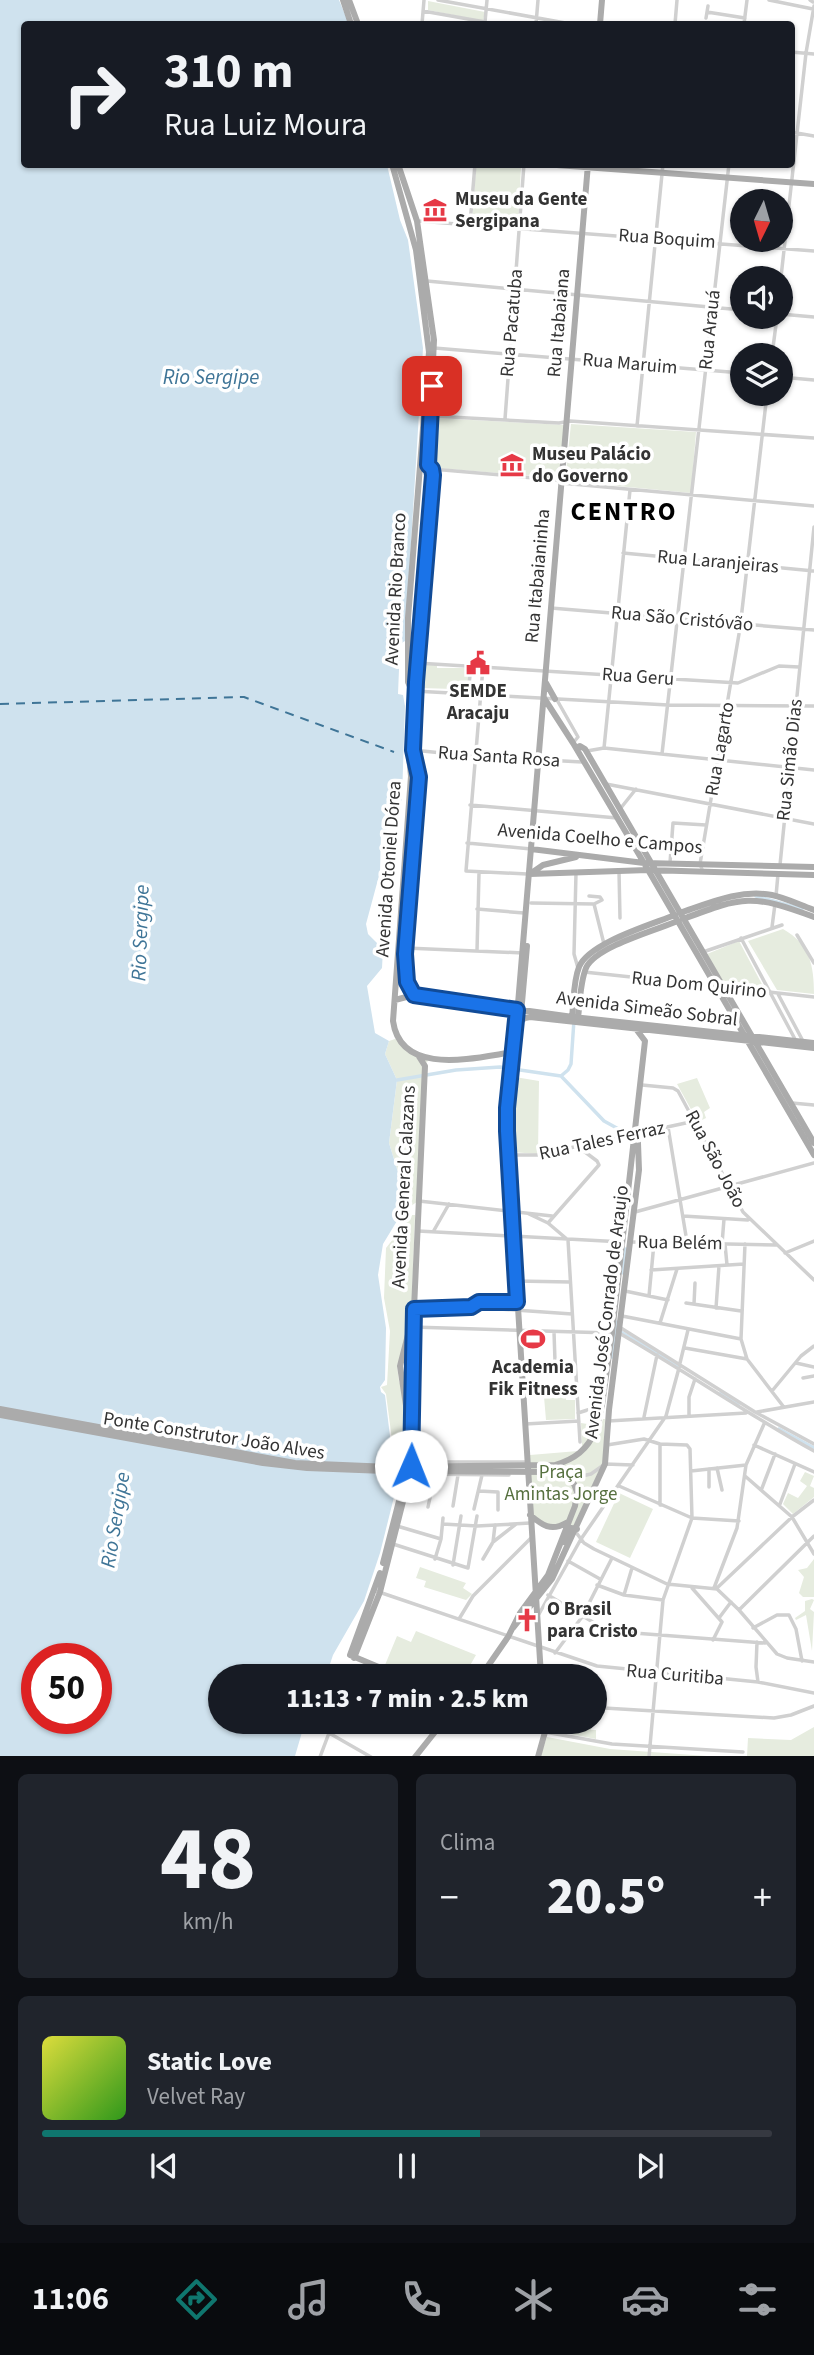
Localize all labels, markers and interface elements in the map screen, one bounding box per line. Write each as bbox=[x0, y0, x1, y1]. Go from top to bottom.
text: 310 m bbox=[164, 37, 293, 107]
icon: right bbox=[49, 49, 140, 140]
text: Rua Luiz Moura bbox=[164, 102, 367, 148]
place label: Museu da Gente Sergipana bbox=[455, 186, 588, 235]
north arrow bbox=[730, 189, 793, 252]
map controls bbox=[730, 189, 793, 406]
museum icon: Museu da Gente Sergipana bbox=[421, 196, 449, 224]
street label: Rua Boquim bbox=[618, 222, 716, 256]
button: sound bbox=[730, 266, 793, 329]
street label: Rua Itabaiana bbox=[541, 267, 577, 379]
street label: Rua Pacatuba bbox=[494, 268, 530, 378]
street label: Rua Arauá bbox=[692, 289, 728, 371]
button: layers bbox=[730, 343, 793, 406]
street label: Rua Maruim bbox=[581, 346, 679, 382]
pin bbox=[402, 356, 462, 416]
water label: Rio Sergipe bbox=[163, 362, 259, 392]
icon: arrive bbox=[413, 367, 451, 405]
place label: Museu Palácio do Governo bbox=[532, 441, 651, 490]
museum icon: Museu Palácio do Governo bbox=[498, 451, 526, 479]
district label: CENTRO bbox=[571, 493, 677, 530]
street label: Rua Itabaianinha bbox=[519, 508, 557, 644]
street label: Avenida Rio Branco bbox=[379, 512, 413, 666]
street label: Rua Laranjeiras bbox=[656, 543, 780, 581]
street label: Rua São Cristóvão bbox=[610, 599, 754, 639]
public building icon: SEMDE Aracaju bbox=[464, 649, 492, 677]
street label: Rua Geru bbox=[601, 661, 675, 693]
place label: SEMDE Aracaju bbox=[446, 678, 509, 727]
street label: Rua Simão Dias bbox=[770, 698, 810, 822]
street label: Rua Lagarto bbox=[698, 700, 742, 798]
street label: Rua Santa Rosa bbox=[437, 739, 561, 775]
street label: Avenida Otoniel Dórea bbox=[369, 780, 409, 958]
street label: Avenida Coelho e Campos bbox=[497, 817, 704, 861]
water label: Rio Sergipe bbox=[123, 884, 157, 982]
street label: Rua Dom Quirino bbox=[630, 964, 768, 1006]
street label: Avenida Simeão Sobral bbox=[555, 984, 739, 1034]
street label: Avenida General Calazans bbox=[385, 1085, 423, 1289]
street label: Rua São João bbox=[678, 1105, 752, 1213]
street label: Rua Tales Ferraz bbox=[537, 1115, 667, 1167]
street label: Avenida José Conrado de Araujo bbox=[578, 1184, 636, 1440]
street label: Rua Belém bbox=[637, 1229, 723, 1257]
sports icon: Academia Fik Fitness bbox=[519, 1325, 547, 1353]
place label: Academia Fik Fitness bbox=[488, 1354, 578, 1403]
street label: Ponte Construtor João Alves bbox=[101, 1405, 327, 1467]
position arrow bbox=[374, 1429, 448, 1503]
park label: Praça Amintas Jorge bbox=[504, 1459, 618, 1508]
water label: Rio Sergipe bbox=[93, 1470, 137, 1570]
place label: O Brasil para Cristo bbox=[547, 1596, 638, 1645]
church icon: O Brasil para Cristo bbox=[513, 1606, 541, 1634]
speed limit sign: 50 bbox=[21, 1643, 112, 1734]
street label: Rua Curitiba bbox=[625, 1657, 725, 1693]
text: 11:13 · 7 min · 2.5 km bbox=[286, 1680, 529, 1717]
text: 48 bbox=[160, 1795, 256, 1924]
text: Clima bbox=[440, 1826, 495, 1859]
text: 20.5° bbox=[547, 1860, 665, 1934]
text: − bbox=[440, 1871, 459, 1925]
text: + bbox=[753, 1871, 772, 1925]
text: km/h bbox=[182, 1905, 234, 1938]
text: Static Love bbox=[147, 2043, 272, 2080]
text: Velvet Ray bbox=[147, 2080, 245, 2113]
icon: previous bbox=[145, 2147, 183, 2185]
icon: pause bbox=[388, 2147, 426, 2185]
icon: next bbox=[631, 2147, 669, 2185]
icon: directions bbox=[172, 2275, 221, 2324]
icon: music bbox=[284, 2275, 333, 2324]
icon: phone bbox=[397, 2275, 446, 2324]
icon: climate bbox=[509, 2275, 558, 2324]
icon: car bbox=[621, 2275, 670, 2324]
icon: filters bbox=[733, 2275, 782, 2324]
text: 11:06 bbox=[32, 2276, 109, 2322]

